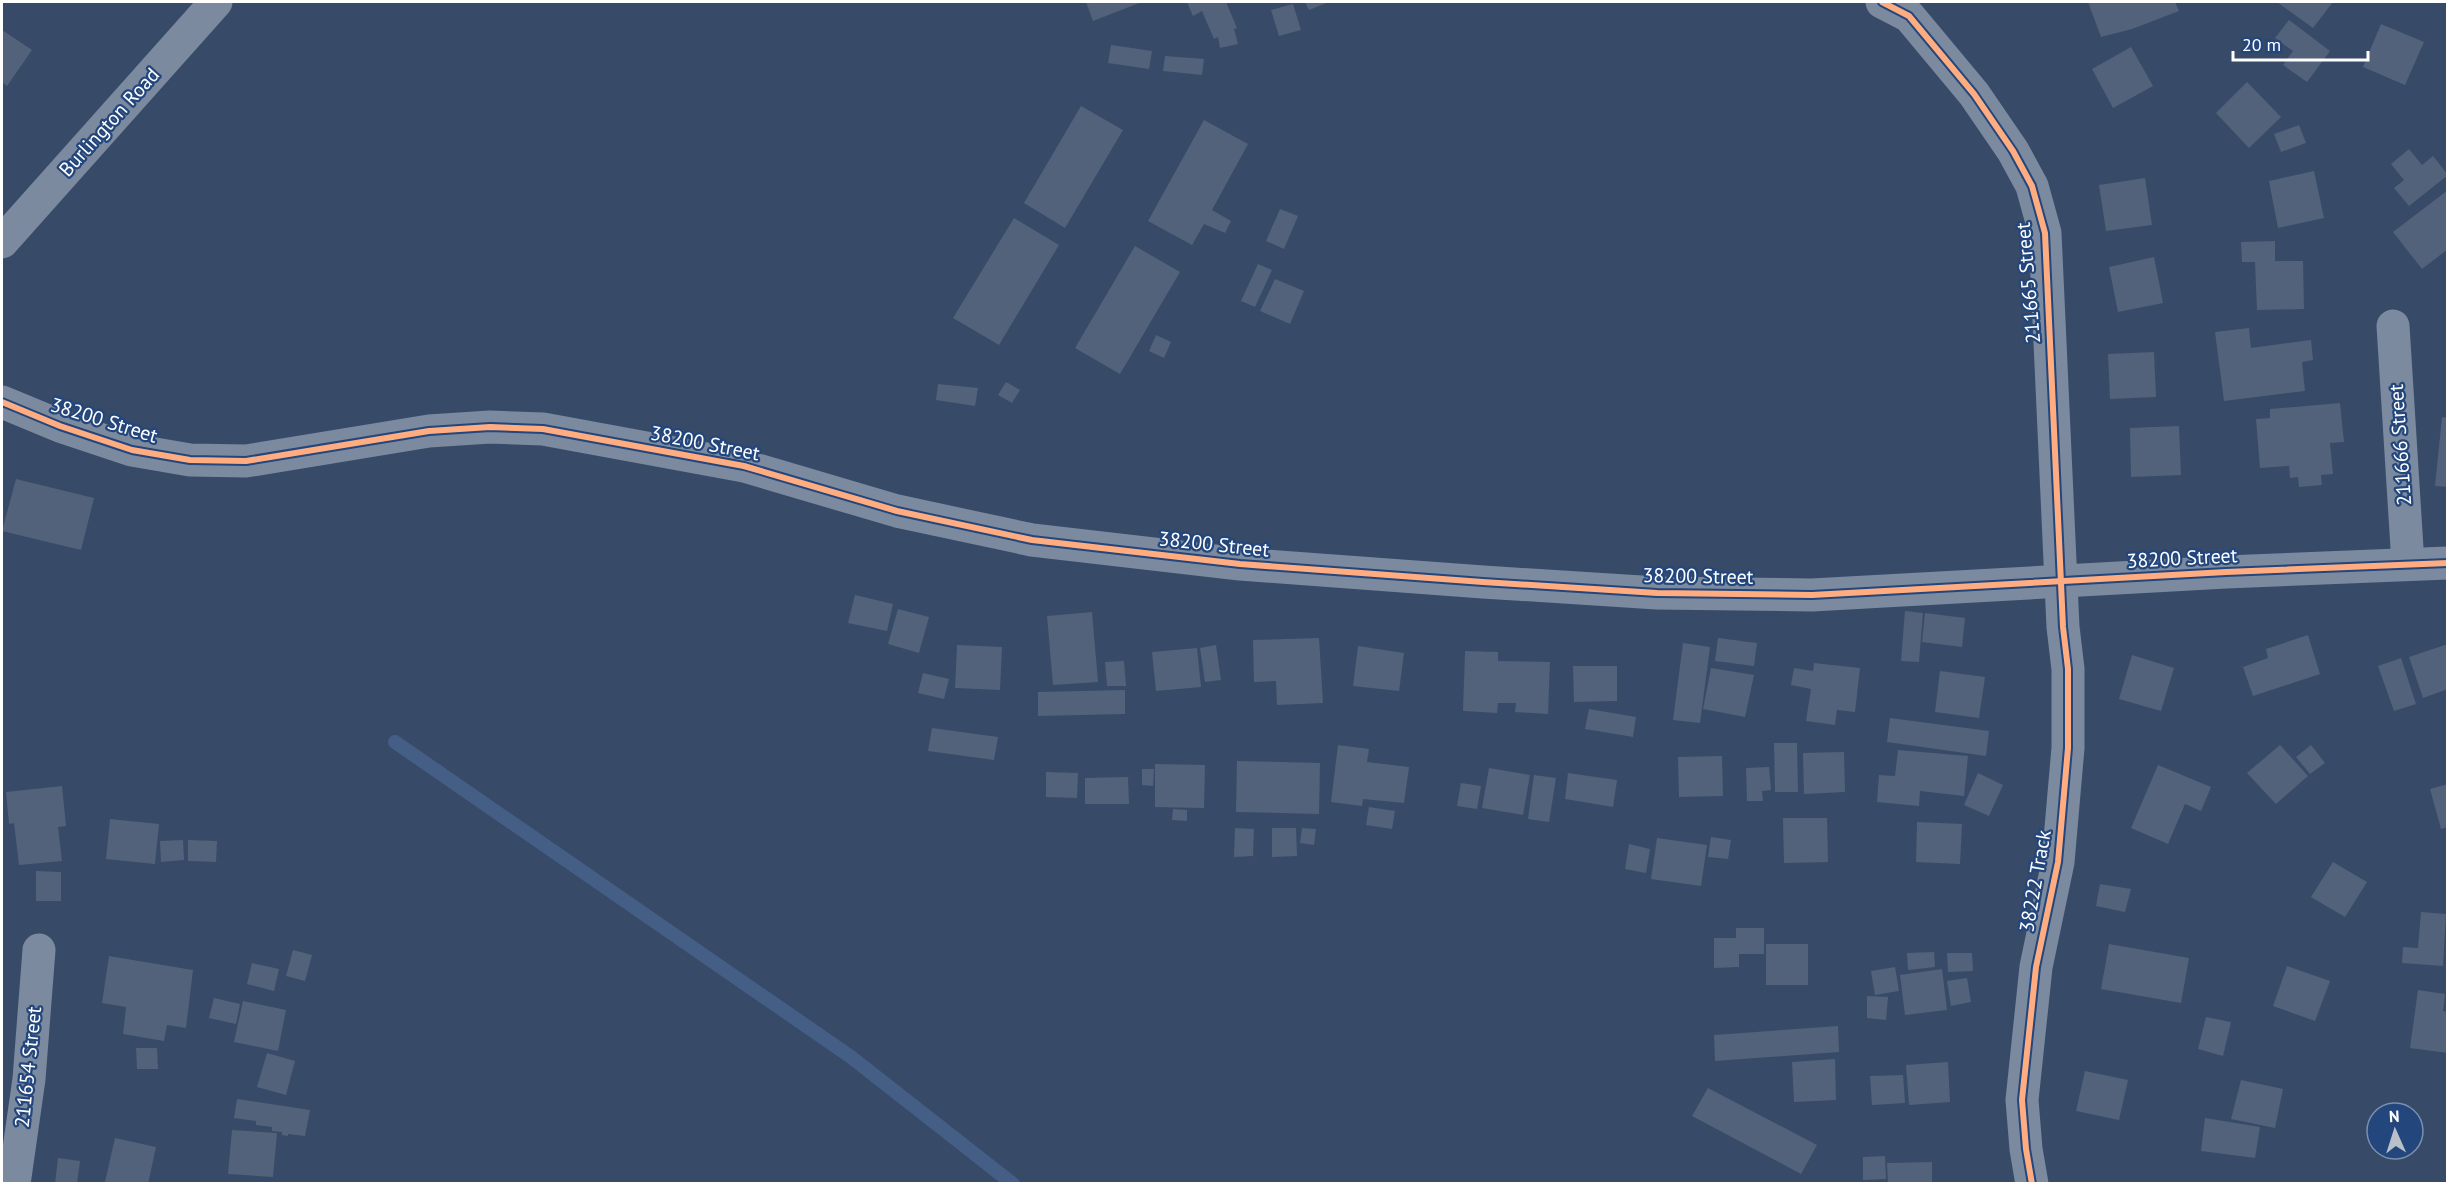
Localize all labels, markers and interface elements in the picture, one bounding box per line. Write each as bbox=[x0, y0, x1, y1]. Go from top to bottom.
scale bar bbox=[2233, 24, 2368, 62]
text: 20 m bbox=[2242, 33, 2281, 56]
street label: Burlington Road bbox=[53, 62, 165, 182]
street label: 211665 Street bbox=[2010, 221, 2046, 345]
street label: 211666 Street bbox=[2383, 383, 2417, 507]
street label: 38200 Street bbox=[47, 391, 161, 449]
street label: 38200 Street bbox=[648, 420, 762, 466]
street label: 38200 Street bbox=[1157, 525, 1271, 563]
street label: 38200 Street bbox=[2126, 542, 2238, 574]
street label: 38200 Street bbox=[1642, 562, 1754, 590]
street label: 38222 Track bbox=[2013, 827, 2057, 934]
street label: 211654 Street bbox=[9, 1005, 47, 1129]
north arrow bbox=[2365, 1101, 2425, 1161]
text: N bbox=[2388, 1106, 2400, 1126]

